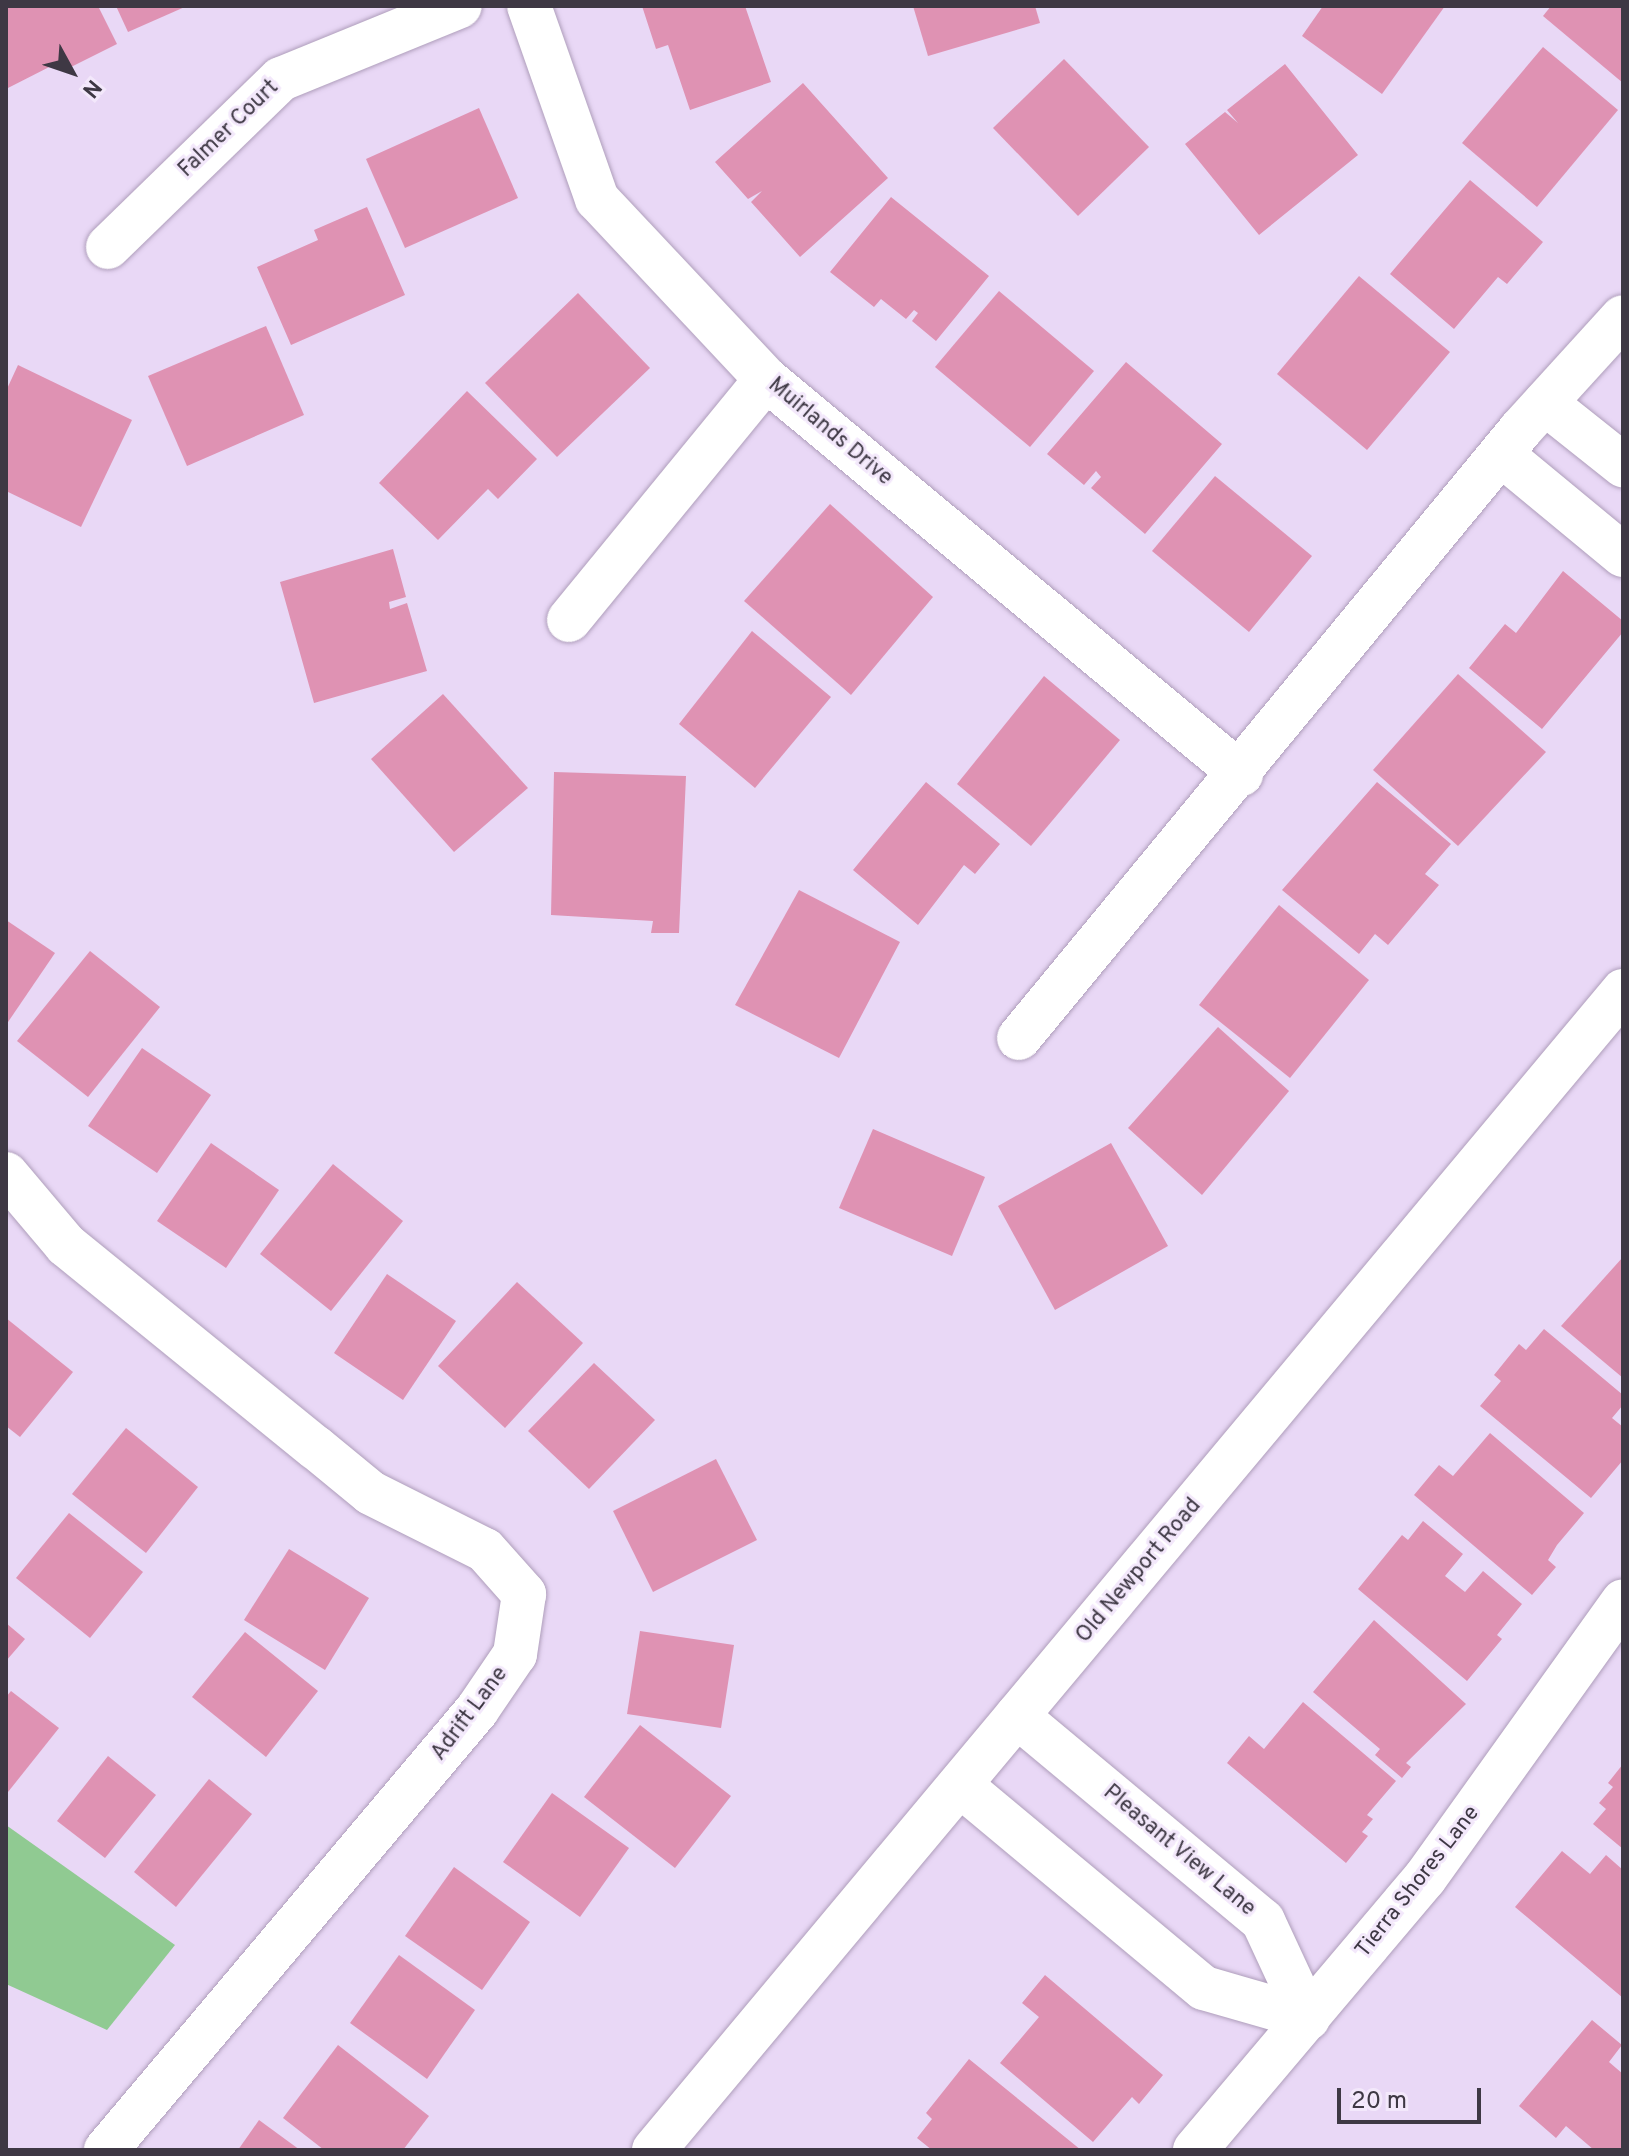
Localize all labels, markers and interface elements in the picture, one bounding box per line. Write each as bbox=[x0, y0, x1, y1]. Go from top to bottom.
north arrow bbox=[32, 32, 112, 112]
text: N bbox=[75, 73, 106, 102]
street label: Falmer Court bbox=[173, 75, 285, 183]
street label: Muirlands Drive bbox=[762, 372, 898, 492]
street label: Old Newport Road bbox=[1071, 1493, 1207, 1649]
street label: Adrift Lane bbox=[426, 1662, 514, 1766]
street label: Pleasant View Lane bbox=[1097, 1779, 1261, 1923]
street label: Tierra Shores Lane bbox=[1350, 1801, 1486, 1963]
scale bar bbox=[1341, 2072, 1485, 2122]
text: 20 m bbox=[1351, 2087, 1407, 2117]

